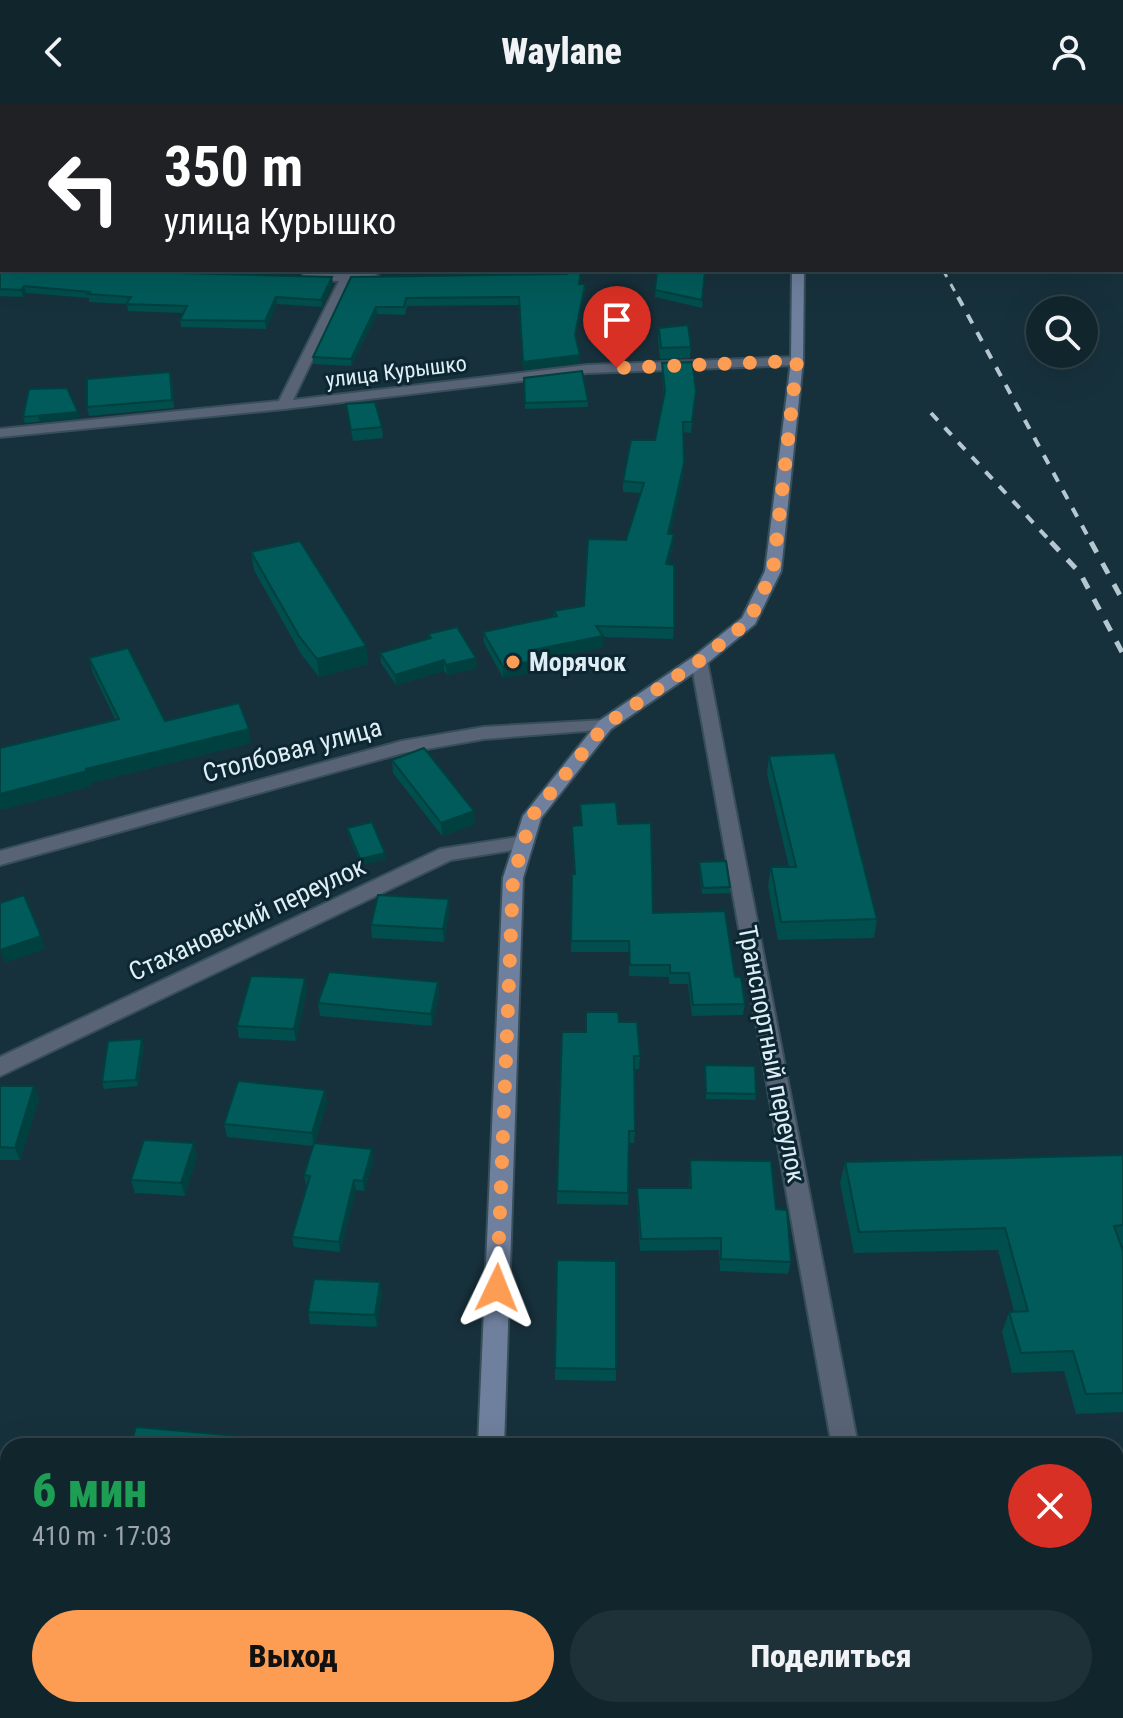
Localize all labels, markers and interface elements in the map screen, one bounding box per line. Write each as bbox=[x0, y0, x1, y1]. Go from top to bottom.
icon: back bbox=[32, 30, 76, 74]
icon: person bbox=[1047, 30, 1091, 74]
text: Waylane bbox=[501, 31, 622, 73]
text: 350 m bbox=[164, 134, 303, 200]
icon: left bbox=[32, 136, 136, 240]
text: улица Курышко bbox=[164, 201, 396, 243]
pin bbox=[583, 286, 651, 368]
map controls bbox=[1026, 296, 1098, 368]
button: search bbox=[1026, 296, 1098, 368]
icon: arrive bbox=[595, 298, 639, 342]
street label: улица Курышко bbox=[324, 350, 468, 393]
place label: Морячок bbox=[529, 647, 626, 677]
marker: Морячок bbox=[504, 653, 522, 671]
street label: Столбовая улица bbox=[199, 712, 385, 788]
street label: Стахановский переулок bbox=[124, 851, 371, 987]
street label: Транспортный переулок bbox=[732, 923, 812, 1186]
position arrow bbox=[455, 1246, 539, 1330]
text: 6 мин bbox=[32, 1462, 147, 1519]
button: close bbox=[1008, 1464, 1092, 1548]
text: 410 m · 17:03 bbox=[32, 1521, 172, 1551]
button: Выход bbox=[32, 1610, 554, 1702]
button: Поделиться bbox=[570, 1610, 1092, 1702]

